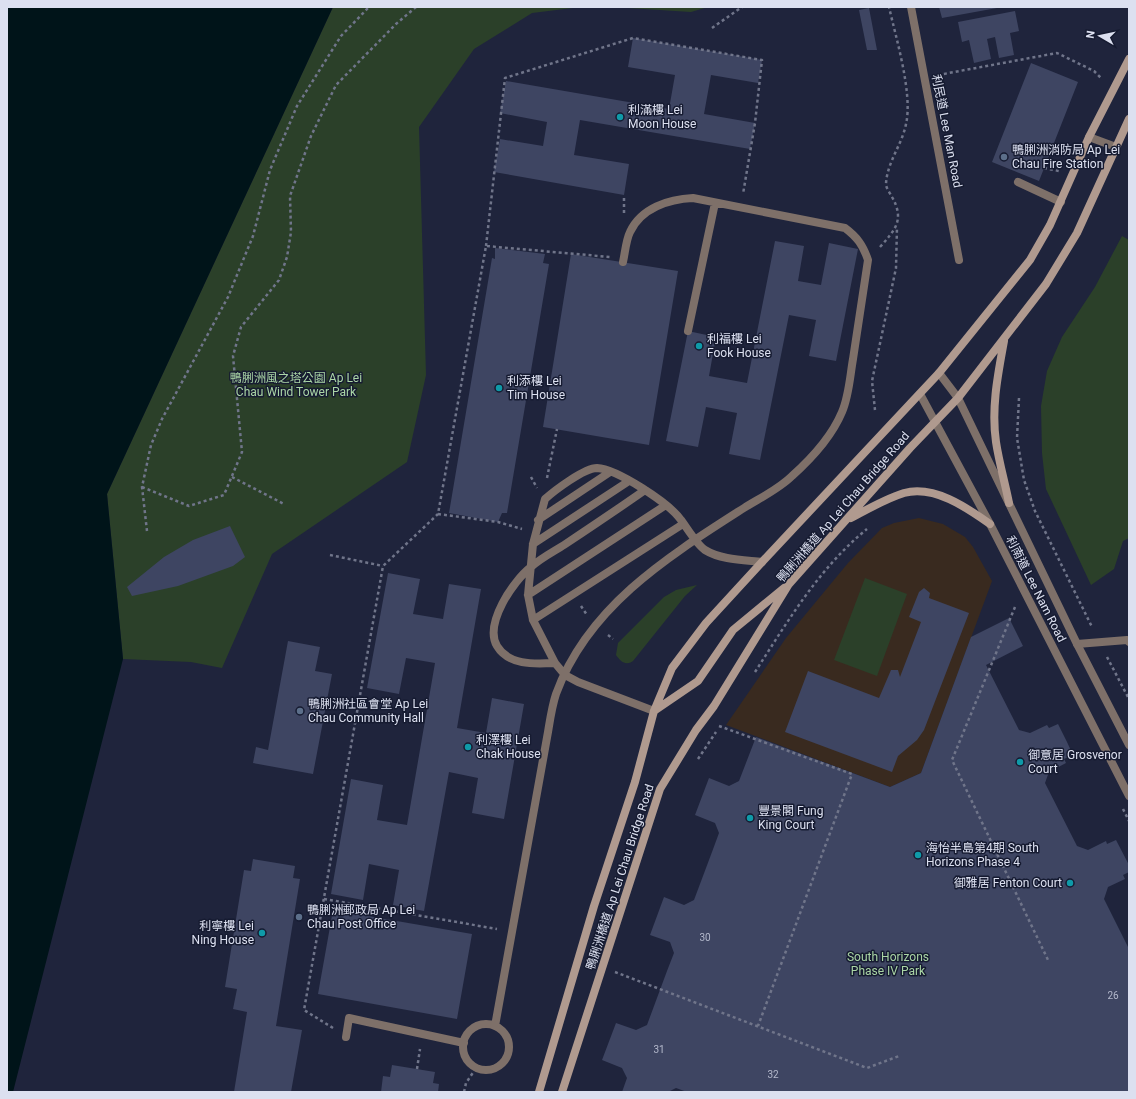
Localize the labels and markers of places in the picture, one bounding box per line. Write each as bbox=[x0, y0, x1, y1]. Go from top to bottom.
place label: 利滿樓 Lei Moon House bbox=[628, 103, 696, 131]
marker: 利滿樓 Lei Moon House bbox=[615, 112, 625, 122]
place label: 鴨脷洲消防局 Ap Lei Chau Fire Station bbox=[1012, 143, 1120, 171]
marker: 鴨脷洲消防局 Ap Lei Chau Fire Station bbox=[999, 152, 1009, 162]
place label: 利福樓 Lei Fook House bbox=[707, 332, 771, 360]
marker: 利福樓 Lei Fook House bbox=[694, 341, 704, 351]
place label: 利添樓 Lei Tim House bbox=[507, 374, 565, 402]
marker: 利添樓 Lei Tim House bbox=[494, 383, 504, 393]
place label: 鴨脷洲社區會堂 Ap Lei Chau Community Hall bbox=[308, 697, 428, 725]
marker: 鴨脷洲社區會堂 Ap Lei Chau Community Hall bbox=[295, 706, 305, 716]
place label: 利澤樓 Lei Chak House bbox=[476, 733, 541, 761]
marker: 利澤樓 Lei Chak House bbox=[463, 742, 473, 752]
place label: 御意居 Grosvenor Court bbox=[1028, 748, 1122, 776]
marker: 御意居 Grosvenor Court bbox=[1015, 757, 1025, 767]
place label: 豐景閣 Fung King Court bbox=[758, 804, 823, 832]
marker: 豐景閣 Fung King Court bbox=[745, 813, 755, 823]
place label: 海怡半島第4期 South Horizons Phase 4 bbox=[926, 841, 1039, 869]
marker: 海怡半島第4期 South Horizons Phase 4 bbox=[913, 850, 923, 860]
place label: 御雅居 Fenton Court bbox=[954, 876, 1062, 890]
marker: 御雅居 Fenton Court bbox=[1065, 878, 1075, 888]
place label: 鴨脷洲郵政局 Ap Lei Chau Post Office bbox=[307, 903, 415, 931]
marker: 鴨脷洲郵政局 Ap Lei Chau Post Office bbox=[294, 912, 304, 922]
place label: 利寧樓 Lei Ning House bbox=[192, 919, 254, 947]
marker: 利寧樓 Lei Ning House bbox=[257, 928, 267, 938]

